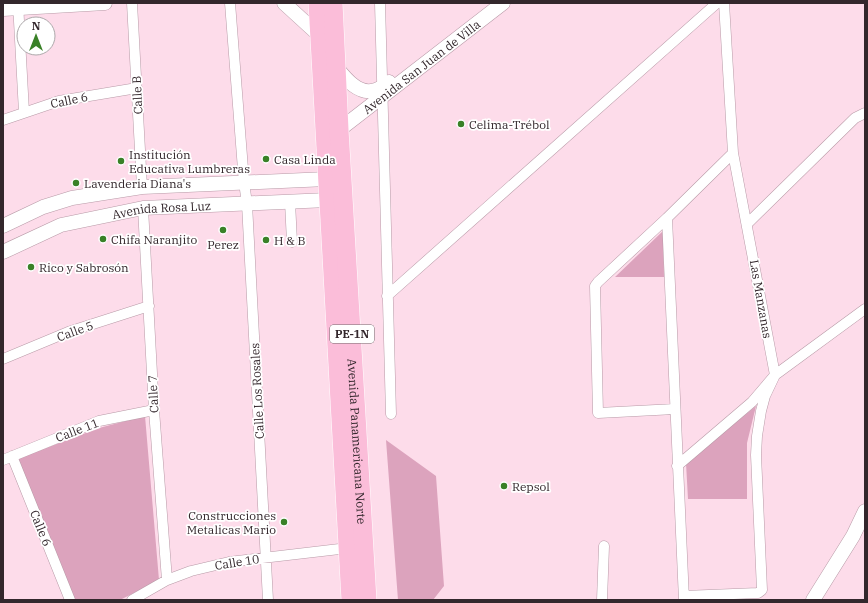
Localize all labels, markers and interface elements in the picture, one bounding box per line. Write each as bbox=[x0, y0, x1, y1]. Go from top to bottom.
north arrow bbox=[16, 16, 56, 56]
street label: Avenida San Juan de Villa bbox=[359, 16, 483, 117]
text: N bbox=[32, 19, 41, 33]
street label: Calle B bbox=[128, 75, 146, 115]
street label: Calle 6 bbox=[49, 89, 89, 111]
place label: Celima-Trébol bbox=[469, 117, 550, 132]
marker: Celima-Trébol bbox=[456, 119, 466, 129]
place label: Institución Educativa Lumbreras bbox=[129, 147, 250, 176]
place label: Casa Linda bbox=[274, 152, 336, 167]
marker: Casa Linda bbox=[261, 154, 271, 164]
marker: Institución Educativa Lumbreras bbox=[116, 156, 126, 166]
place label: Lavenderia Diana's bbox=[84, 176, 191, 191]
marker: Lavenderia Diana's bbox=[71, 178, 81, 188]
street label: Avenida Rosa Luz bbox=[111, 198, 211, 222]
marker: Perez bbox=[218, 225, 228, 235]
place label: Chifa Naranjito bbox=[111, 232, 198, 247]
place label: H & B bbox=[274, 233, 306, 248]
marker: Chifa Naranjito bbox=[98, 234, 108, 244]
marker: H & B bbox=[261, 235, 271, 245]
place label: Perez bbox=[207, 237, 239, 252]
street label: Las Manzanas bbox=[747, 258, 775, 340]
place label: Rico y Sabrosón bbox=[39, 260, 129, 275]
marker: Rico y Sabrosón bbox=[26, 262, 36, 272]
street label: Calle 5 bbox=[55, 317, 95, 345]
road number: PE-1N bbox=[330, 325, 374, 343]
street label: Calle Los Rosales bbox=[247, 342, 267, 439]
street label: Avenida Panamericana Norte bbox=[345, 358, 370, 525]
street label: Calle 7 bbox=[145, 375, 161, 413]
street label: Calle 11 bbox=[53, 415, 101, 445]
place label: Repsol bbox=[512, 479, 550, 494]
marker: Repsol bbox=[499, 481, 509, 491]
street label: Calle 6 bbox=[27, 508, 55, 548]
place label: Construcciones Metalicas Mario bbox=[187, 508, 276, 537]
marker: Construcciones Metalicas Mario bbox=[279, 517, 289, 527]
street label: Calle 10 bbox=[214, 551, 260, 573]

